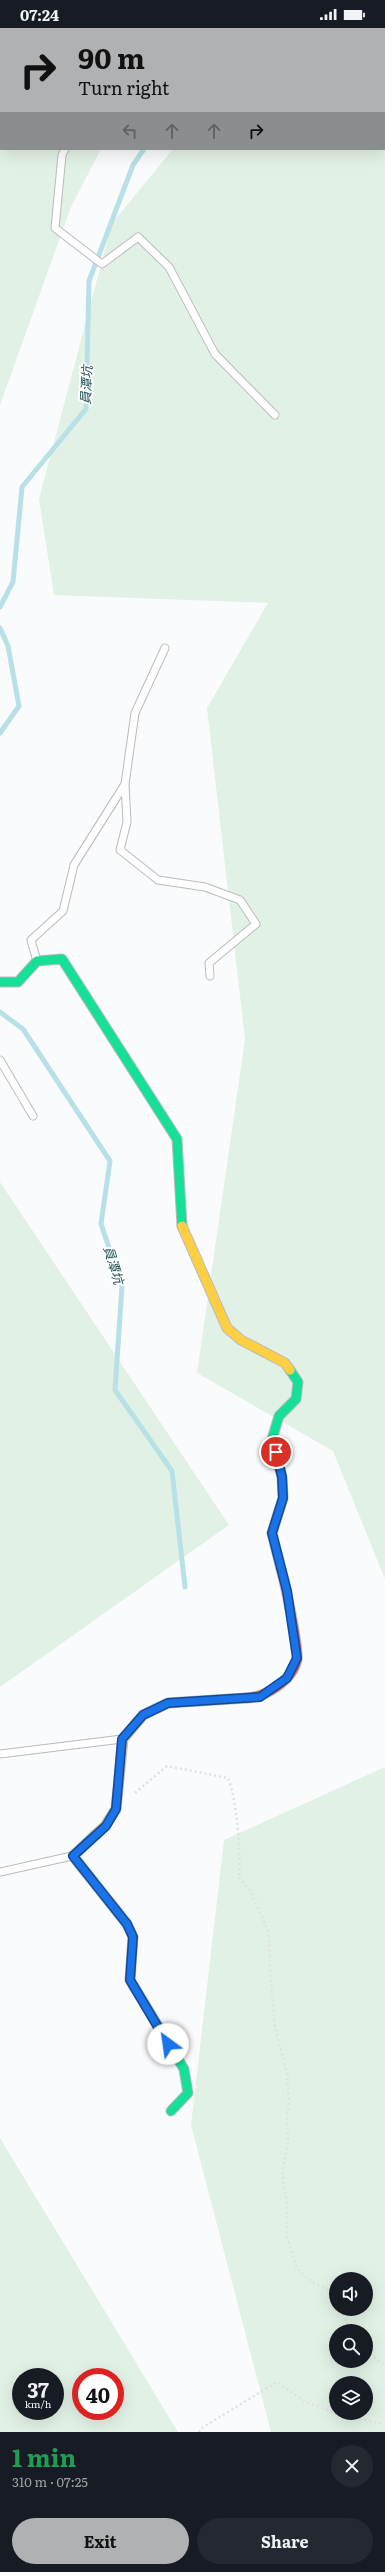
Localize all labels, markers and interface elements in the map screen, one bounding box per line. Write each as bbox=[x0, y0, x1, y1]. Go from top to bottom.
text: 07:24 bbox=[20, 3, 59, 26]
text: 90 m bbox=[78, 36, 145, 78]
icon: right bbox=[12, 44, 64, 96]
text: Turn right bbox=[78, 74, 169, 101]
icon: left bbox=[119, 120, 141, 142]
icon: ahead bbox=[161, 120, 183, 142]
icon: ahead bbox=[203, 120, 225, 142]
icon: right bbox=[245, 120, 267, 142]
water label: 員潭坑 bbox=[75, 363, 96, 405]
water label: 員潭坑 bbox=[100, 1243, 130, 1288]
pin bbox=[259, 1435, 293, 1469]
icon: arrive bbox=[265, 1441, 287, 1463]
position arrow bbox=[147, 2023, 189, 2065]
map controls bbox=[329, 2272, 373, 2420]
button: sound bbox=[329, 2272, 373, 2316]
button: search bbox=[329, 2324, 373, 2368]
speed limit sign: 40 bbox=[72, 2368, 124, 2420]
text: 37 bbox=[27, 2374, 49, 2404]
button: layers bbox=[329, 2376, 373, 2420]
text: km/h bbox=[25, 2396, 51, 2411]
text: 1 min bbox=[12, 2439, 76, 2474]
button: close bbox=[331, 2445, 373, 2487]
text: 310 m · 07:25 bbox=[12, 2472, 88, 2491]
button: Exit bbox=[12, 2518, 189, 2564]
button: Share bbox=[197, 2518, 373, 2564]

